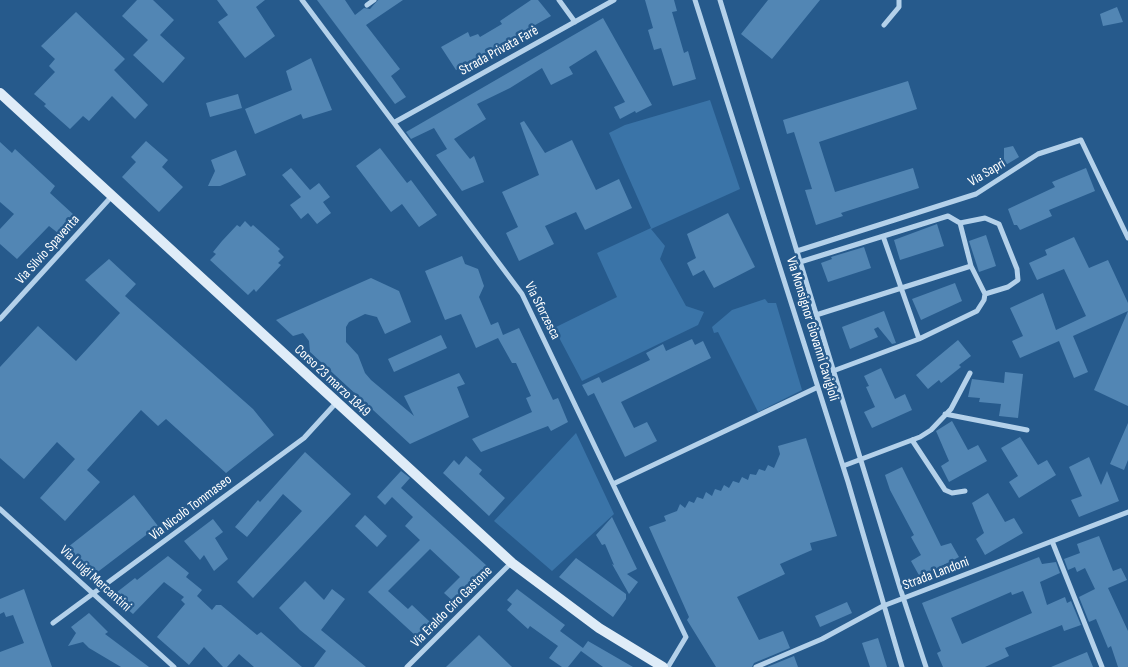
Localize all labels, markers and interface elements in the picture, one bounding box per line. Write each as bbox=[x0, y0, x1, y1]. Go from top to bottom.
street label: Strada Privata Farè bbox=[457, 22, 541, 80]
street label: Via Sapri bbox=[965, 155, 1009, 191]
street label: Via Silvio Spaventa bbox=[12, 212, 84, 288]
street label: Via Monsignor Giovanni Cavigioli bbox=[782, 255, 842, 403]
street label: Via Sforzesca bbox=[520, 279, 564, 343]
street label: Corso 23 marzo 1849 bbox=[290, 341, 374, 421]
street label: Via Nicolò Tommaseo bbox=[147, 472, 235, 544]
street label: Via Luigi Mercantini bbox=[56, 542, 134, 616]
street label: Strada Landoni bbox=[900, 554, 972, 594]
street label: Via Eraldo Ciro Gastone bbox=[408, 563, 496, 651]

